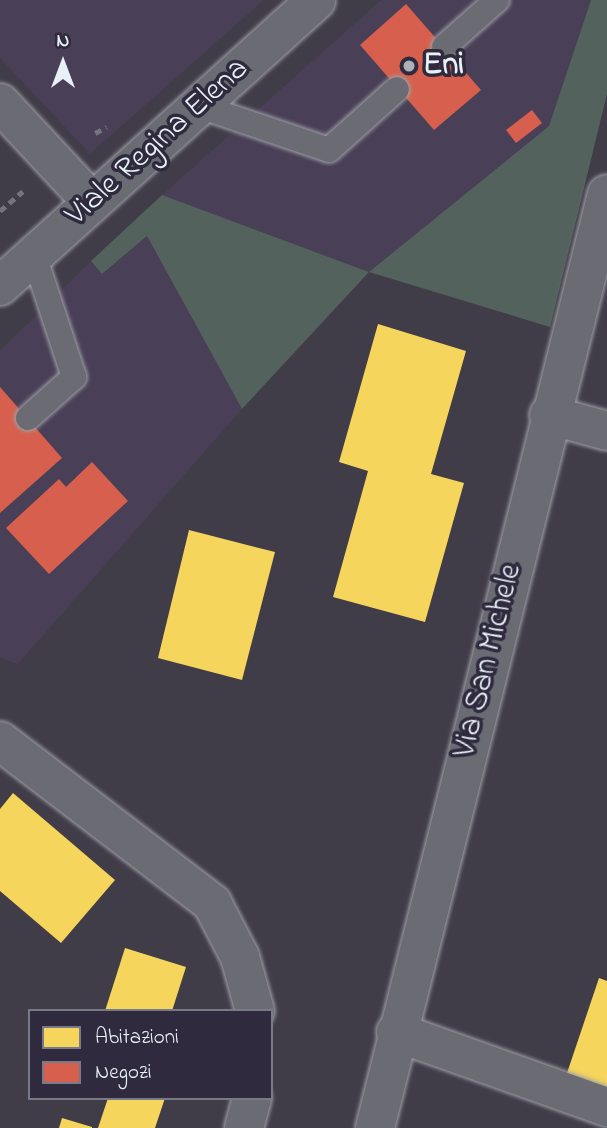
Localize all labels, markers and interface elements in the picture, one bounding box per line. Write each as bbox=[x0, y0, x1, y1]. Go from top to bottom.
north arrow bbox=[28, 28, 98, 98]
text: N bbox=[57, 28, 69, 55]
place label: Eni bbox=[423, 47, 464, 85]
street label: Viale Regina Elena bbox=[59, 51, 257, 235]
marker: Eni bbox=[401, 58, 417, 74]
street label: Via San Michele bbox=[446, 560, 532, 762]
legend bbox=[28, 1009, 273, 1100]
text: Abitazioni bbox=[95, 1023, 179, 1053]
text: Negozi bbox=[95, 1058, 152, 1088]

